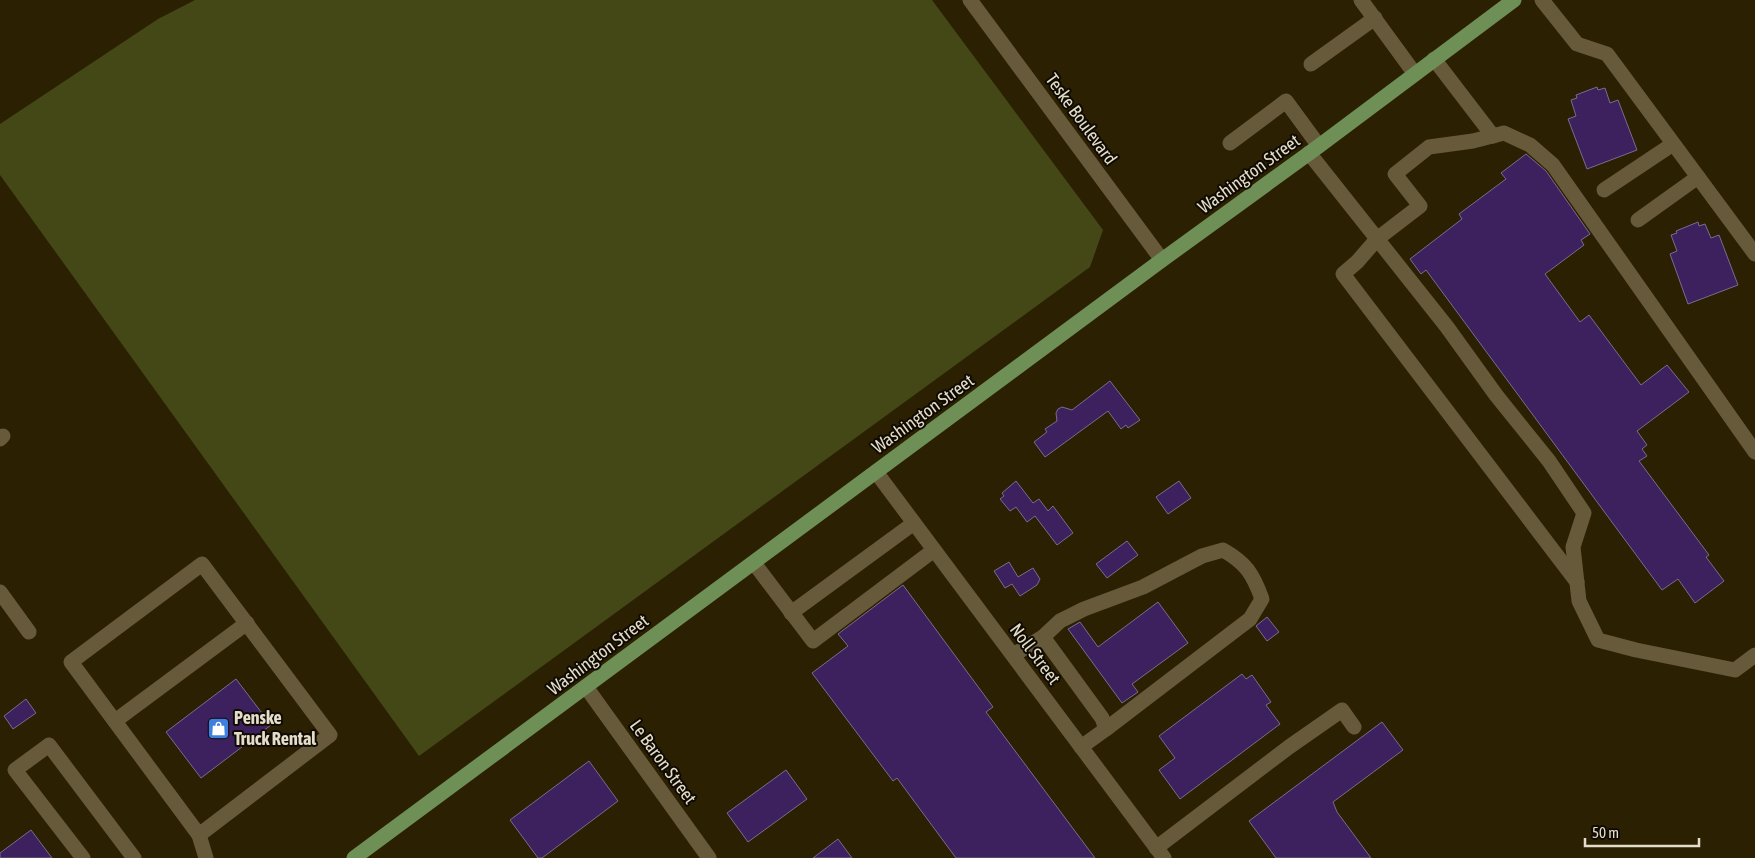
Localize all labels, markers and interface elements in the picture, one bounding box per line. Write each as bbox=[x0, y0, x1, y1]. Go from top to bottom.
street label: Teske Boulevard bbox=[1041, 69, 1121, 168]
street label: Washington Street bbox=[1194, 130, 1304, 218]
street label: Washington Street bbox=[868, 370, 978, 458]
street label: Washington Street bbox=[543, 610, 652, 699]
street label: Noll Street bbox=[1006, 619, 1065, 688]
place label: Penske Truck Rental bbox=[234, 707, 316, 749]
shop icon: Penske Truck Rental bbox=[206, 716, 230, 740]
street label: Le Baron Street bbox=[626, 716, 701, 808]
scale bar bbox=[1585, 816, 1699, 848]
text: 50 m bbox=[1592, 824, 1619, 841]

